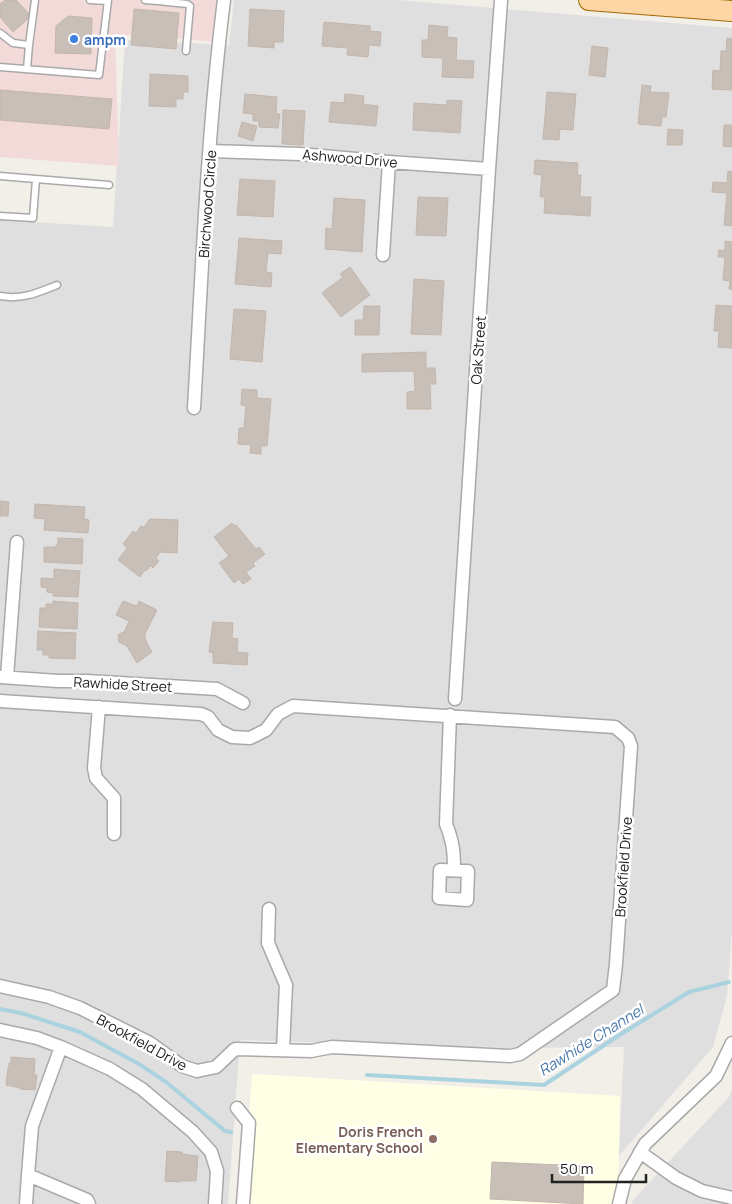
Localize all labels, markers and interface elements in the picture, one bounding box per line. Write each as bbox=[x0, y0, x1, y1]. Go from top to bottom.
place label: ampm bbox=[84, 30, 126, 49]
marker: ampm bbox=[68, 33, 80, 45]
street label: Ashwood Drive bbox=[302, 144, 398, 172]
street label: Birchwood Circle bbox=[194, 149, 220, 259]
street label: Oak Street bbox=[466, 315, 490, 385]
street label: Rawhide Street bbox=[73, 672, 173, 696]
street label: Brookfield Drive bbox=[610, 816, 636, 918]
water label: Rawhide Channel bbox=[535, 998, 650, 1081]
street label: Brookfield Drive bbox=[93, 1009, 191, 1075]
place label: Doris French Elementary School bbox=[296, 1122, 423, 1157]
marker: Doris French Elementary School bbox=[427, 1133, 439, 1145]
scale bar bbox=[552, 1152, 646, 1184]
text: 50 m bbox=[560, 1158, 594, 1179]

